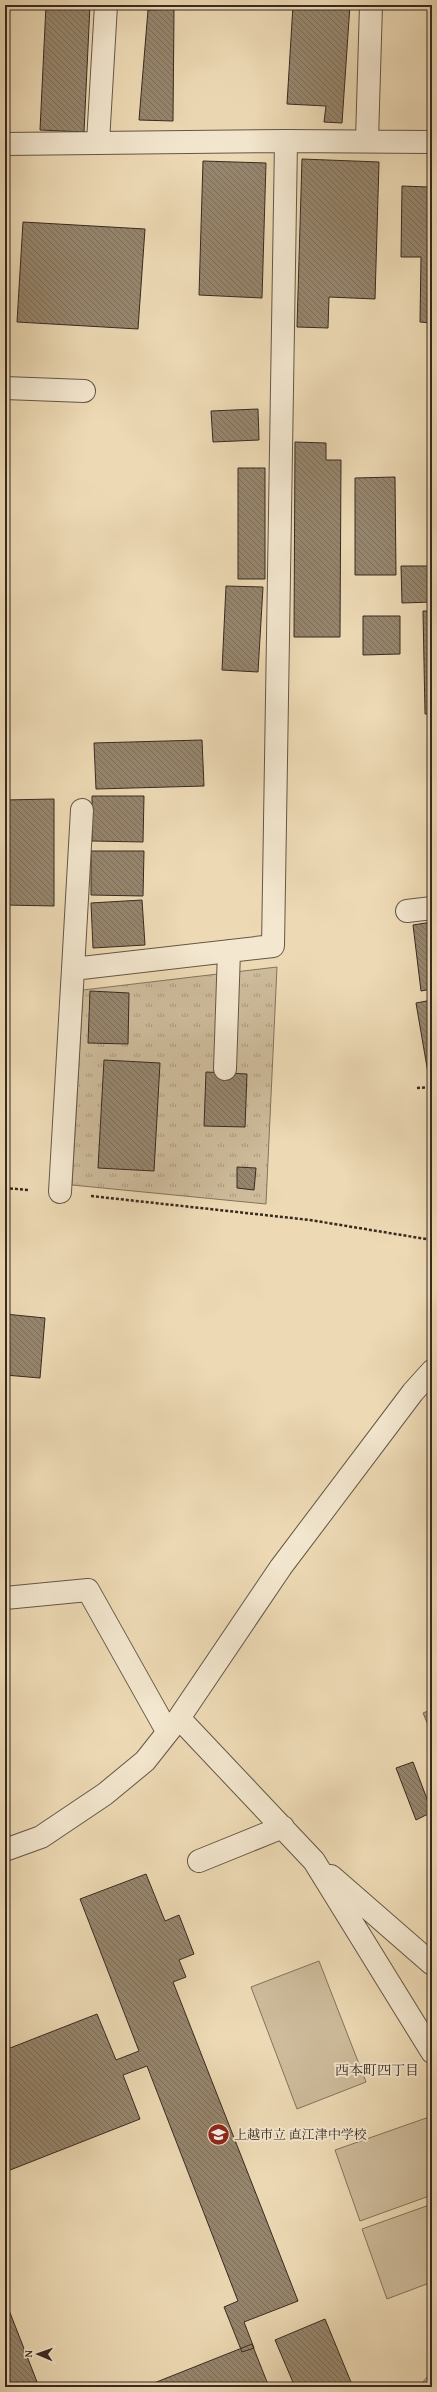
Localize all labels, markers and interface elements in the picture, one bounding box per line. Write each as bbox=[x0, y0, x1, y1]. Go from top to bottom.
district label: 西本町四丁目 bbox=[335, 2060, 419, 2080]
school or university icon: 上越市立 直江津中学校 bbox=[205, 2121, 231, 2147]
place label: 上越市立 直江津中学校 bbox=[234, 2125, 367, 2144]
north arrow bbox=[18, 2334, 58, 2374]
text: N bbox=[20, 2349, 36, 2358]

